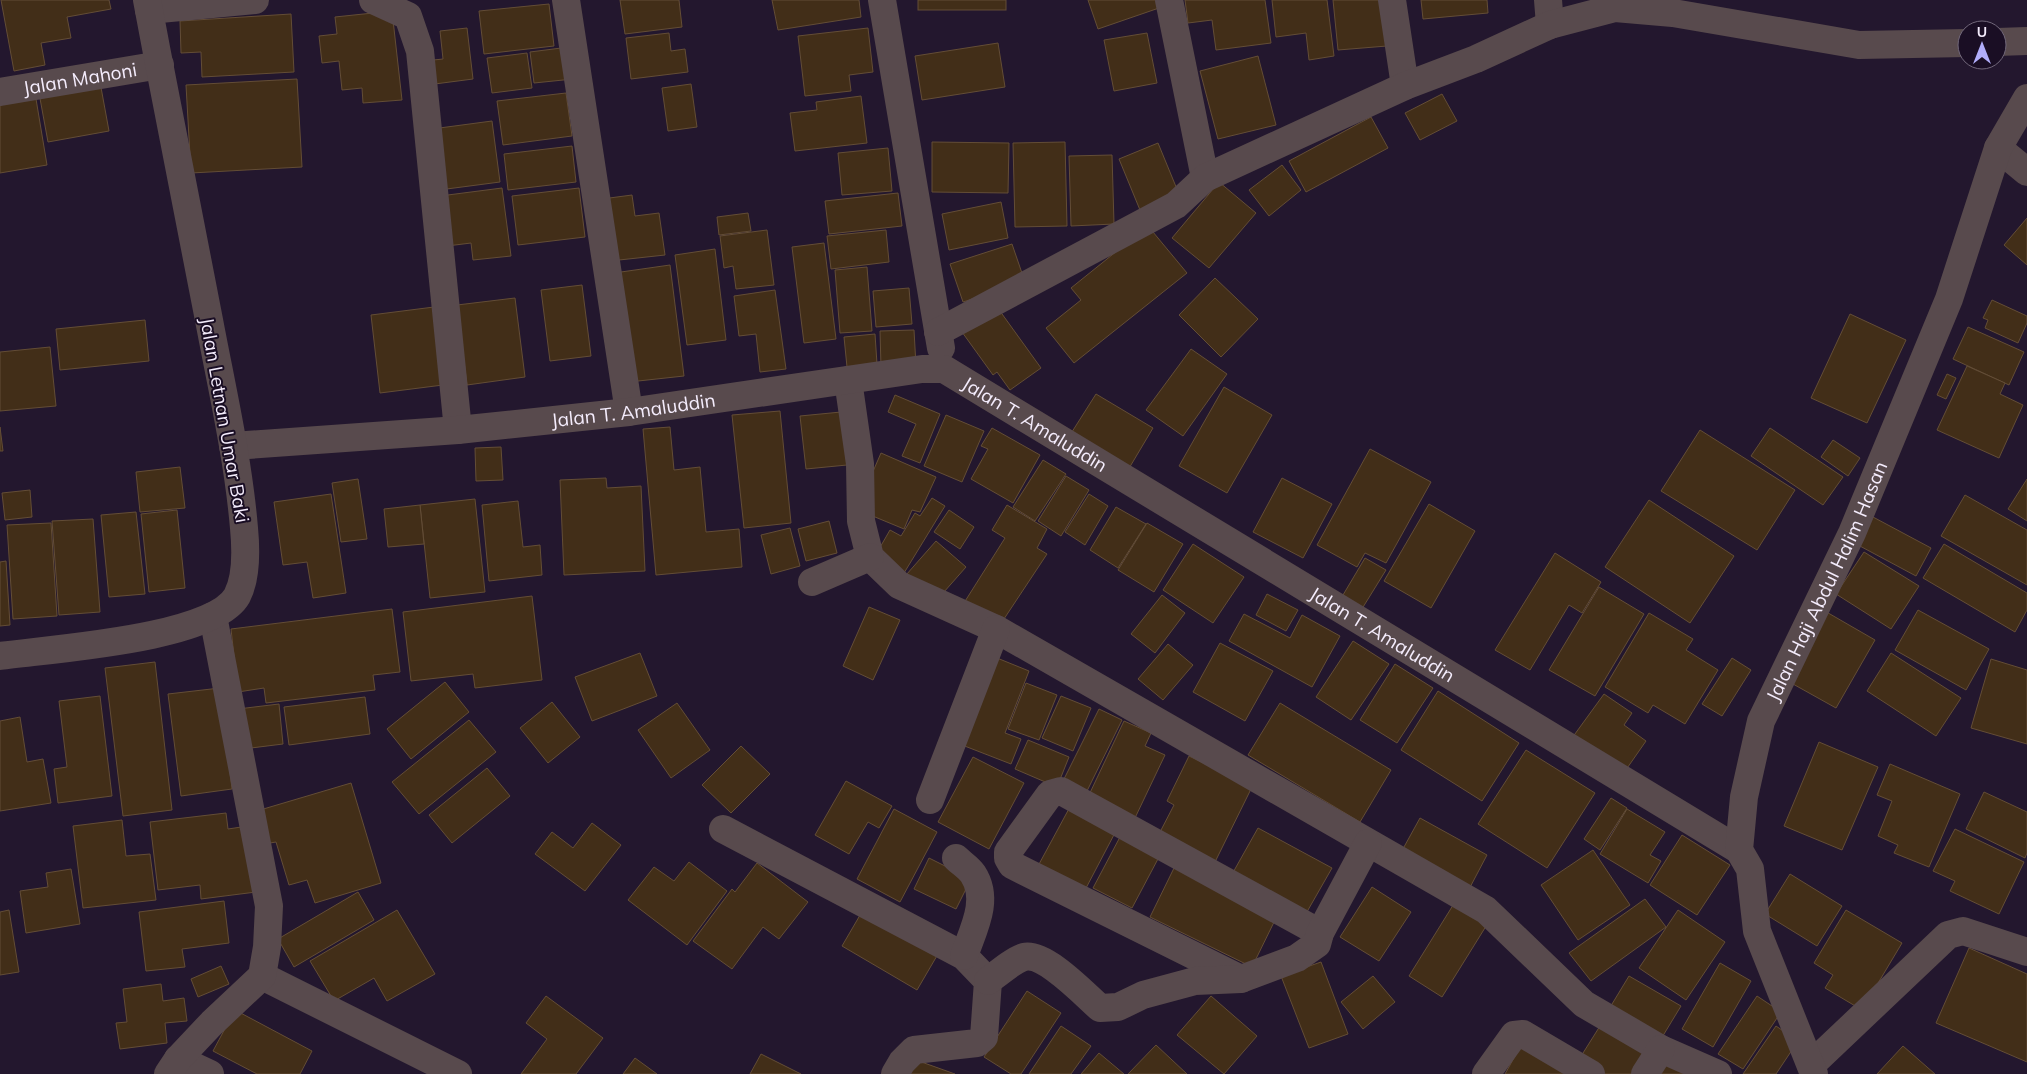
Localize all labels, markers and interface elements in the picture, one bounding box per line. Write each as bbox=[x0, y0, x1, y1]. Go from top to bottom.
north arrow bbox=[1957, 20, 2007, 70]
text: U bbox=[1977, 23, 1987, 41]
street label: Jalan Mahoni bbox=[21, 57, 139, 100]
street label: Jalan Letnan Umar Baki bbox=[195, 316, 255, 524]
street label: Jalan T. Amaluddin bbox=[958, 371, 1112, 477]
street label: Jalan T. Amaluddin bbox=[550, 387, 717, 432]
street label: Jalan Haji Abdul Halim Hasan bbox=[1761, 458, 1892, 705]
street label: Jalan T. Amaluddin bbox=[1305, 581, 1459, 687]

